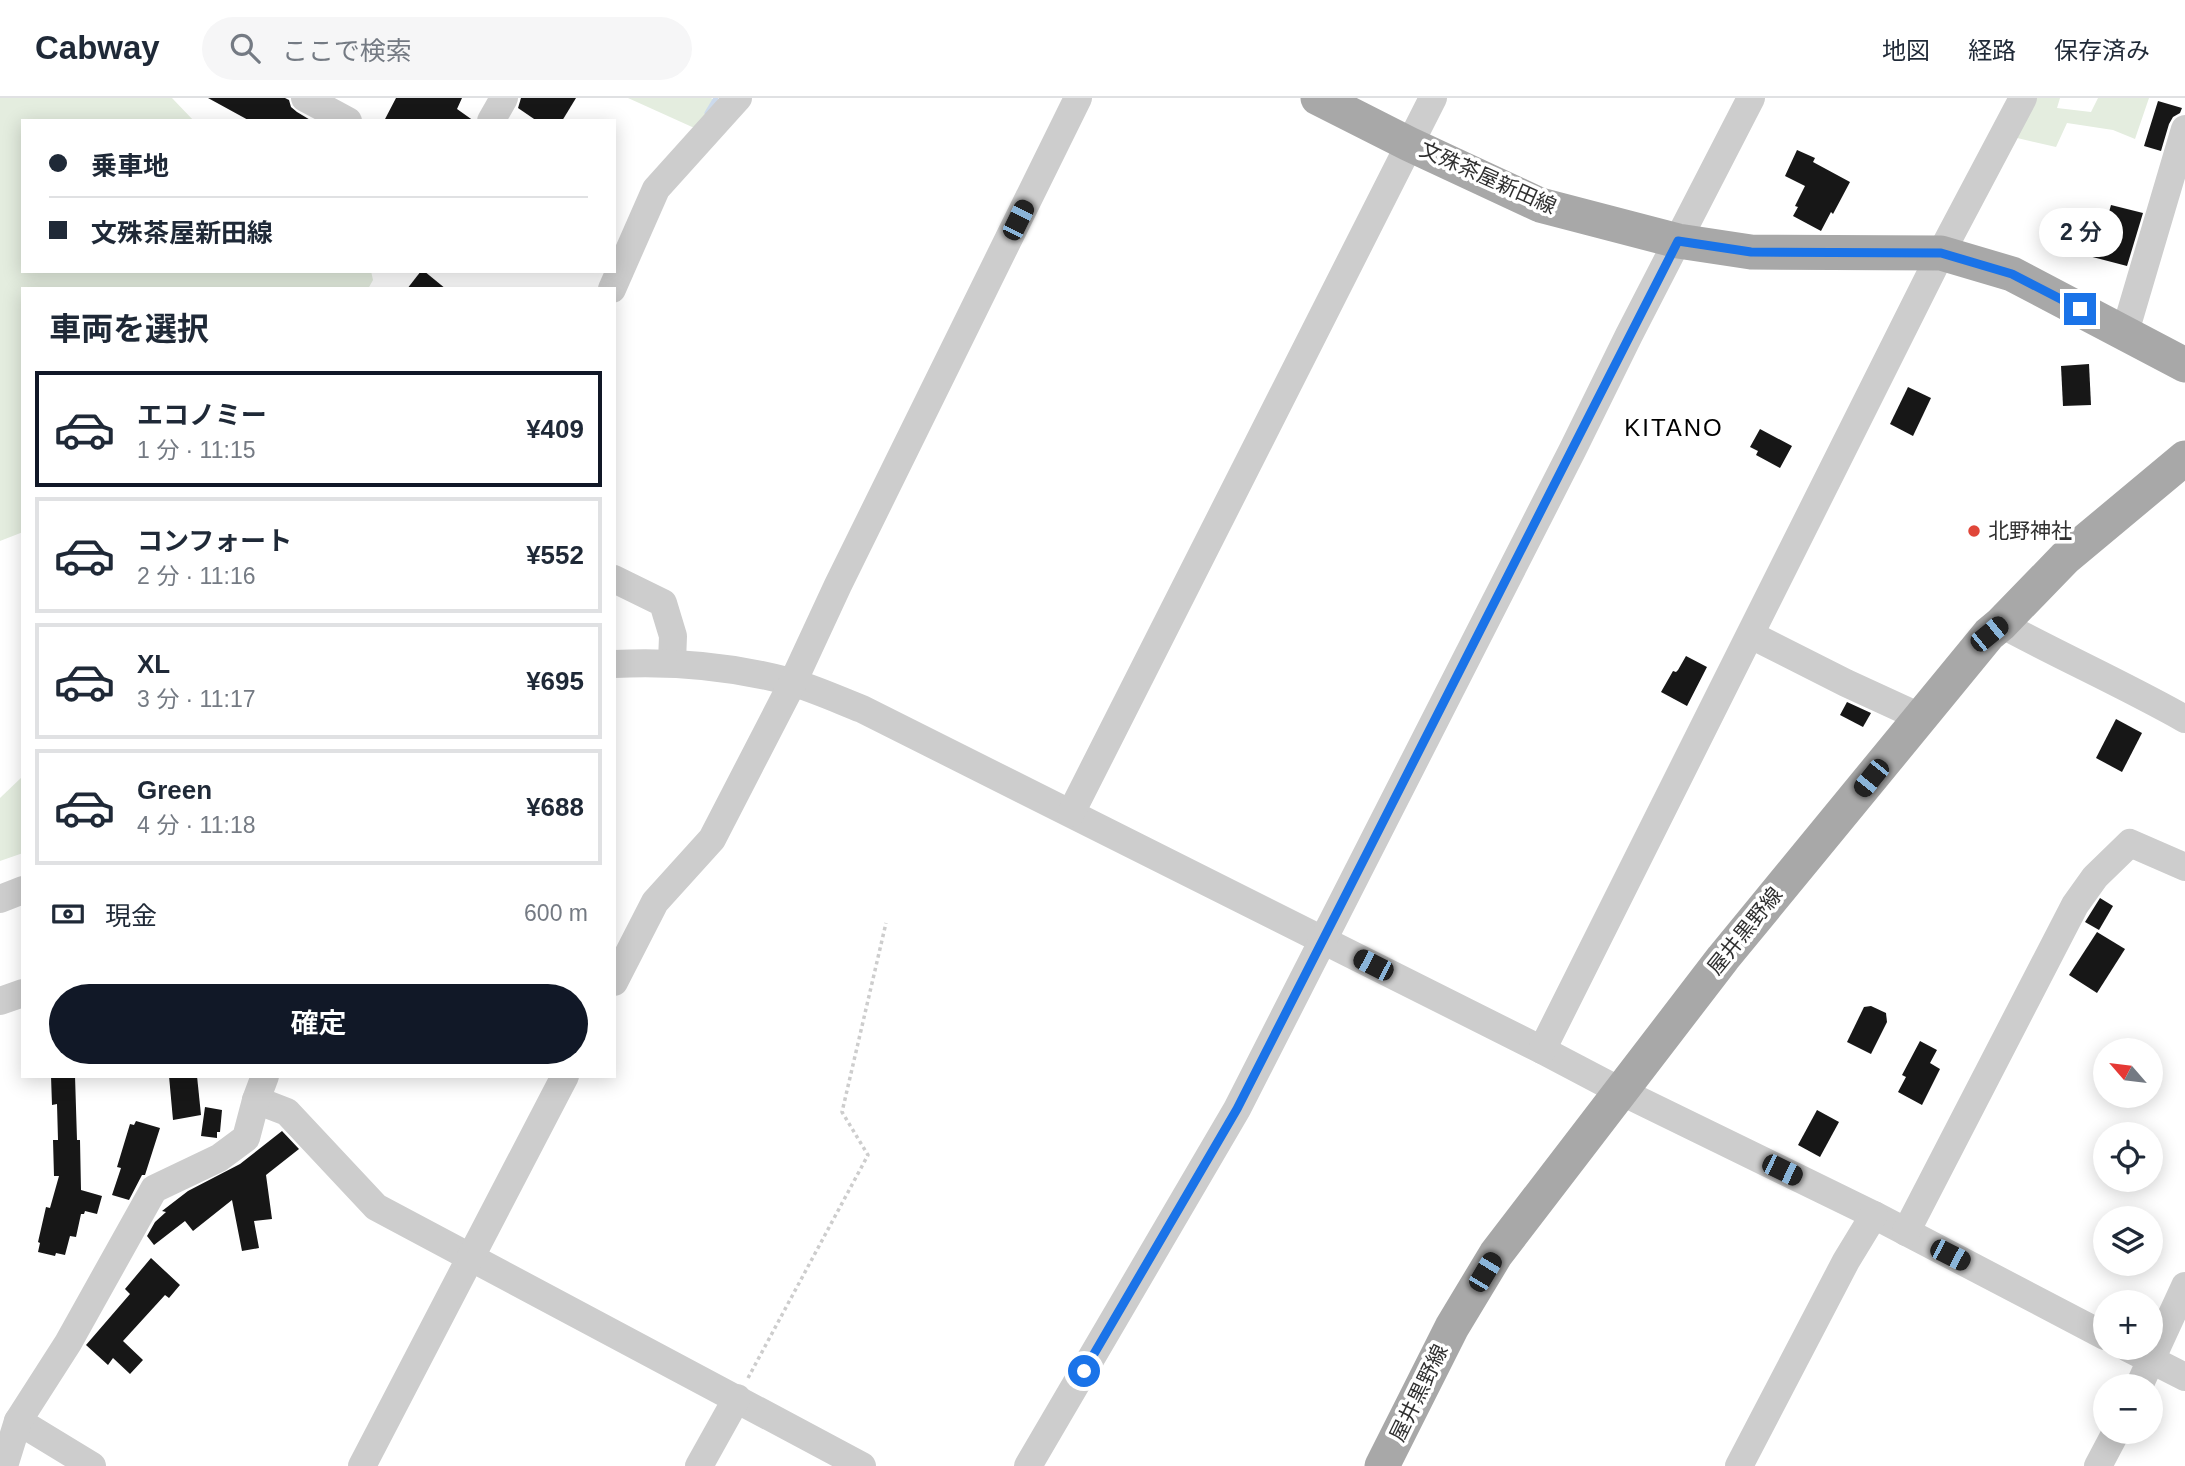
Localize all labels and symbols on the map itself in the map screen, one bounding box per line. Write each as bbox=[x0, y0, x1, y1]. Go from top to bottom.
street label: 文殊茶屋新田線 bbox=[1416, 137, 1560, 218]
car bbox=[1000, 197, 1037, 243]
callout: 2 分 bbox=[2038, 208, 2122, 256]
route end bbox=[2064, 293, 2096, 325]
district label: KITANO bbox=[1624, 414, 1724, 441]
place label: 北野神社 bbox=[1988, 519, 2072, 542]
marker: 北野神社 bbox=[1966, 523, 1982, 539]
car bbox=[1967, 613, 2012, 655]
car bbox=[1850, 755, 1893, 801]
street label: 屋井黒野線 bbox=[1703, 883, 1787, 979]
car bbox=[1350, 946, 1397, 984]
north arrow bbox=[2093, 1038, 2163, 1108]
car bbox=[1759, 1151, 1806, 1189]
car bbox=[1927, 1236, 1974, 1274]
car bbox=[1466, 1249, 1505, 1295]
street label: 屋井黒野線 bbox=[1385, 1341, 1452, 1445]
route start bbox=[1068, 1355, 1100, 1387]

